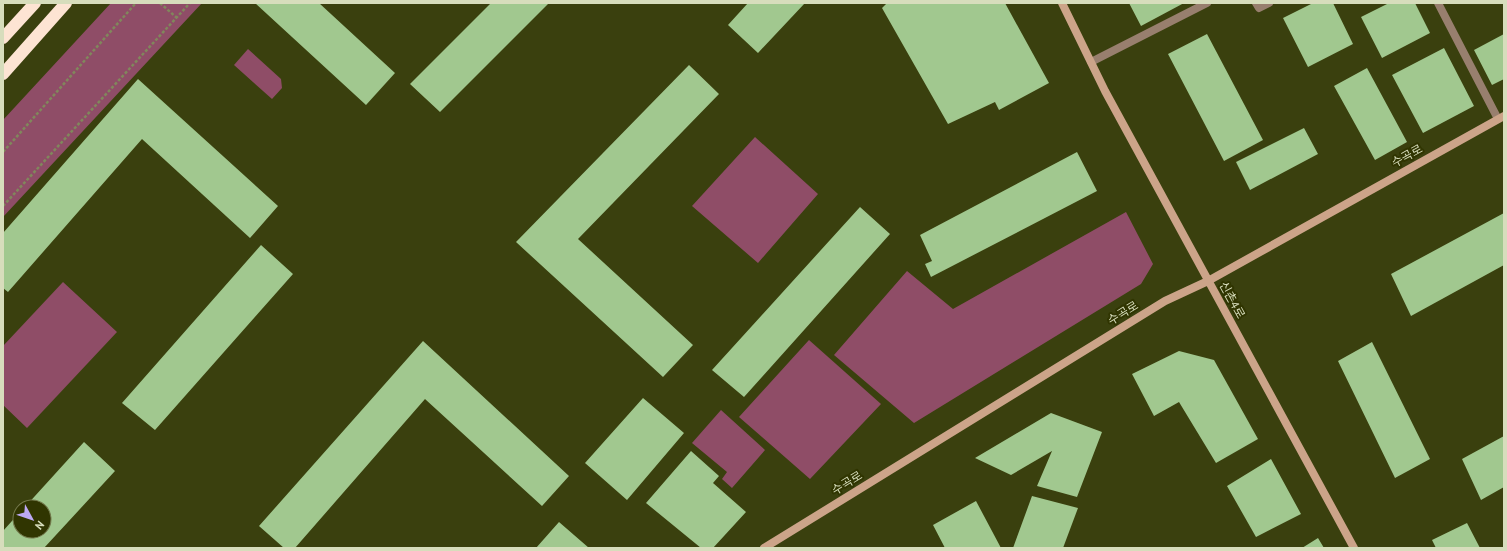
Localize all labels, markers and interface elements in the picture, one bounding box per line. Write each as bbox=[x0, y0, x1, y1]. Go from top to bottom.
street label: 수곡로 bbox=[1389, 141, 1425, 170]
street label: 신촌4로 bbox=[1216, 279, 1249, 321]
street label: 수곡로 bbox=[1105, 297, 1141, 328]
street label: 수곡로 bbox=[829, 467, 865, 498]
north arrow bbox=[12, 499, 52, 539]
text: N bbox=[32, 518, 47, 533]

